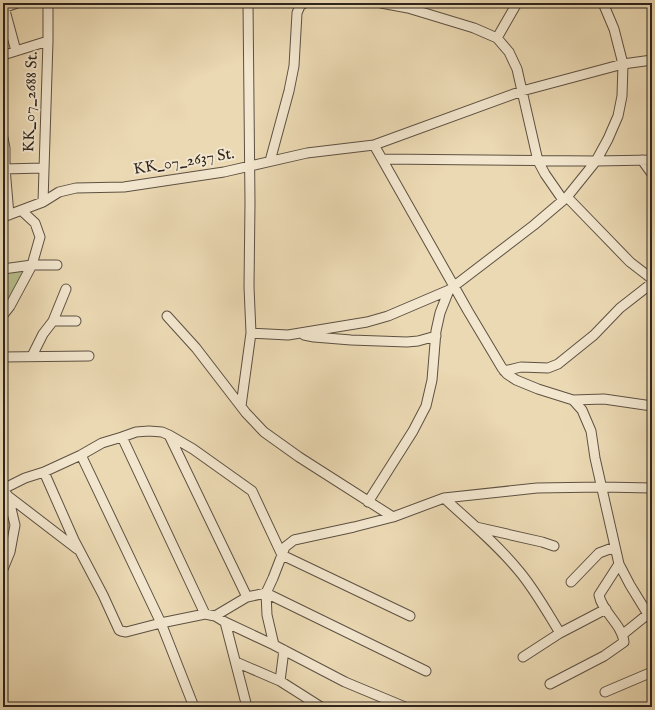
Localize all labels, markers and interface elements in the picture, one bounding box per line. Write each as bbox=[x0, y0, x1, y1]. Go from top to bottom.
street label: KK_07_2688 St. bbox=[19, 51, 43, 153]
street label: KK_07_2637 St. bbox=[132, 144, 236, 180]

